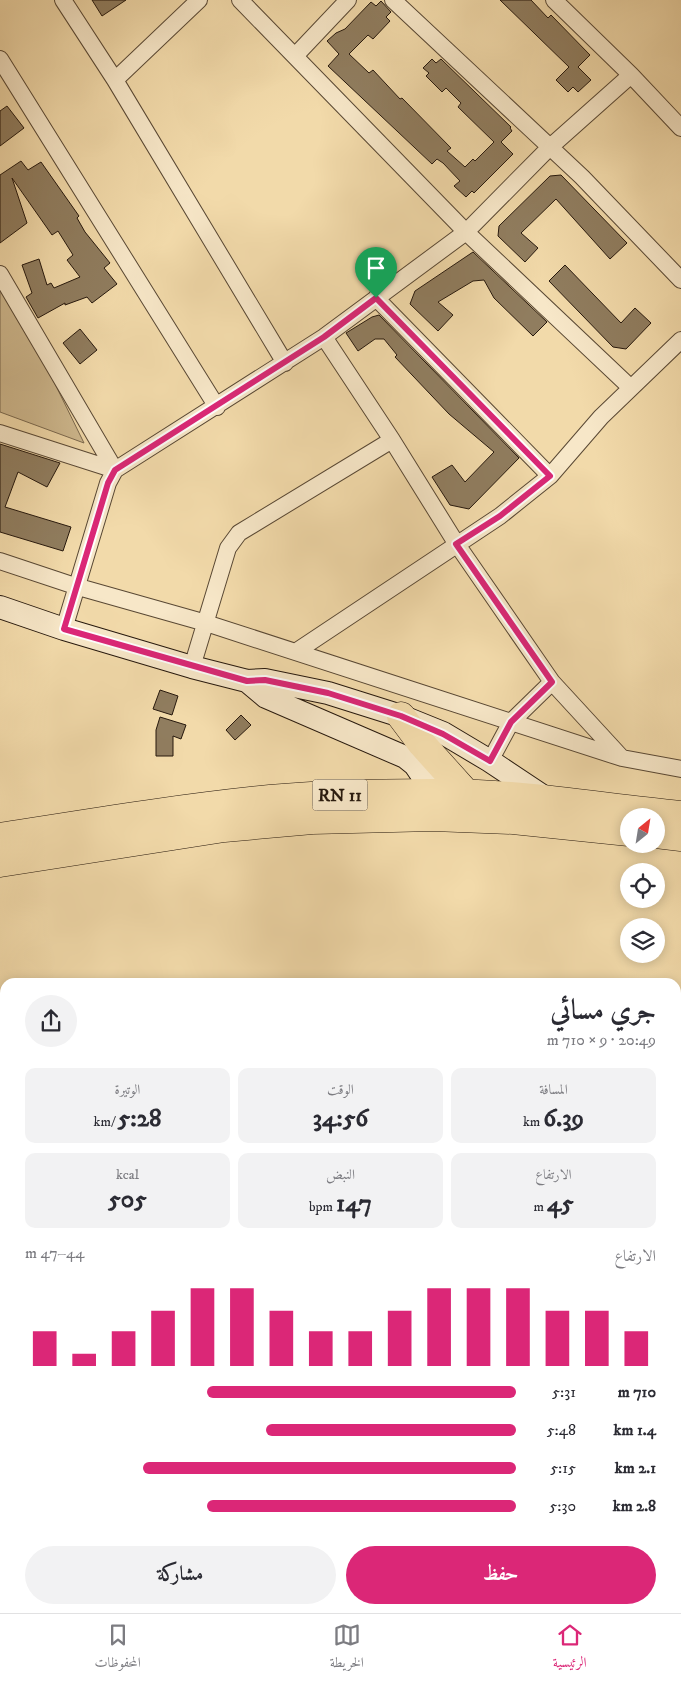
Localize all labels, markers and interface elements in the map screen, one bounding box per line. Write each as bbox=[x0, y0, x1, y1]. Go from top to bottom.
pin bbox=[355, 247, 397, 298]
icon: arrive bbox=[362, 254, 390, 282]
road number: RN 11 bbox=[312, 780, 368, 810]
north arrow bbox=[620, 808, 665, 852]
map controls bbox=[620, 808, 665, 963]
button: locate bbox=[620, 863, 665, 908]
button: layers bbox=[620, 918, 665, 963]
text: جري مسائي bbox=[550, 993, 656, 1028]
button: share bbox=[25, 995, 77, 1047]
text: 20:49 · 9 × 710 m bbox=[547, 1030, 656, 1050]
text: الوتيرة bbox=[115, 1081, 140, 1099]
text: الوقت bbox=[327, 1081, 354, 1099]
text: المسافة bbox=[539, 1081, 568, 1099]
text: 5:28 bbox=[118, 1103, 162, 1134]
text: 34:56 bbox=[313, 1103, 368, 1134]
text: 6.39 bbox=[543, 1103, 584, 1134]
text: /km bbox=[93, 1113, 118, 1131]
text: km bbox=[523, 1113, 543, 1131]
text: kcal bbox=[116, 1166, 139, 1184]
text: النبض bbox=[326, 1166, 355, 1184]
text: الارتفاع bbox=[535, 1166, 572, 1184]
text: 505 bbox=[108, 1184, 147, 1215]
text: 147 bbox=[336, 1188, 372, 1219]
text: 45 bbox=[547, 1188, 574, 1219]
text: bpm bbox=[309, 1198, 336, 1216]
text: m bbox=[533, 1198, 547, 1216]
text: 44–47 m bbox=[25, 1243, 84, 1263]
text: الارتفاع bbox=[614, 1246, 656, 1266]
text: 5:31 bbox=[552, 1382, 576, 1402]
text: 710 m bbox=[618, 1382, 656, 1402]
text: 5:48 bbox=[547, 1420, 576, 1440]
text: 1.4 km bbox=[614, 1420, 656, 1440]
text: 5:15 bbox=[550, 1458, 576, 1478]
text: 2.1 km bbox=[615, 1458, 656, 1478]
text: 5:30 bbox=[549, 1496, 576, 1516]
text: 2.8 km bbox=[613, 1496, 656, 1516]
button: مشاركة bbox=[25, 1546, 336, 1604]
button: حفظ bbox=[346, 1546, 656, 1604]
tab: المحفوظات bbox=[95, 1621, 141, 1676]
tab: الخريطة bbox=[330, 1621, 364, 1676]
tab: الرئيسية bbox=[553, 1621, 586, 1676]

